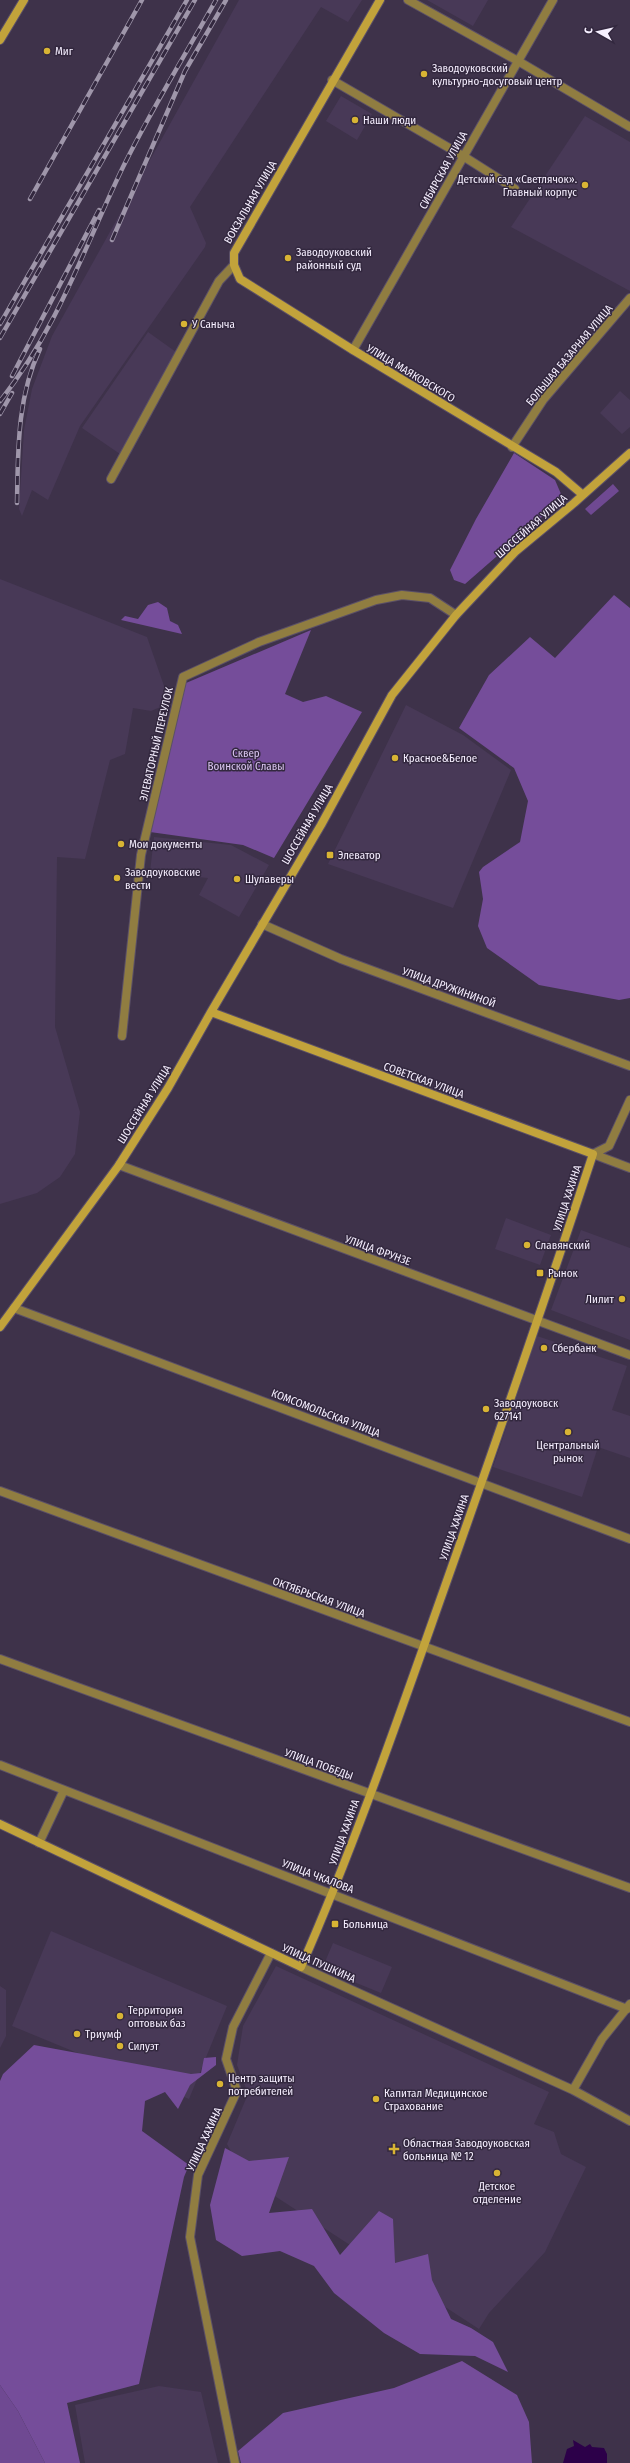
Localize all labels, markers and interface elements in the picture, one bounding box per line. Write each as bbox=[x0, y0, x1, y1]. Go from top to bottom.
north arrow bbox=[578, 12, 618, 52]
text: С bbox=[582, 27, 595, 34]
place label: Миг bbox=[55, 45, 74, 58]
marker: Миг bbox=[42, 46, 52, 56]
place label: Заводоуковский культурно-досуговый центр bbox=[432, 62, 563, 88]
marker: Заводоуковский культурно-досуговый центр bbox=[419, 69, 429, 79]
place label: Наши люди bbox=[363, 114, 416, 127]
marker: Наши люди bbox=[350, 115, 360, 125]
street label: СИБИРСКАЯ УЛИЦА bbox=[417, 129, 470, 211]
street label: ВОКЗАЛЬНАЯ УЛИЦА bbox=[221, 158, 280, 246]
place label: Детский сад «Светлячок». Главный корпус bbox=[456, 173, 577, 199]
marker: Детский сад «Светлячок». Главный корпус bbox=[580, 180, 590, 190]
place label: Заводоуковский районный суд bbox=[296, 246, 372, 272]
marker: Заводоуковский районный суд bbox=[283, 253, 293, 263]
street label: БОЛЬШАЯ БАЗАРНАЯ УЛИЦА bbox=[523, 302, 616, 409]
place label: У Саныча bbox=[191, 318, 235, 331]
marker: У Саныча bbox=[179, 319, 189, 329]
street label: УЛИЦА МАЯКОВСКОГО bbox=[363, 341, 457, 405]
street label: ШОССЕЙНАЯ УЛИЦА bbox=[493, 492, 570, 561]
street label: ЭЛЕВАТОРНЫЙ ПЕРЕУЛОК bbox=[137, 686, 176, 802]
park label: Сквер Воинской Славы bbox=[207, 747, 285, 773]
place label: Красное&Белое bbox=[403, 752, 477, 765]
marker: Красное&Белое bbox=[390, 753, 400, 763]
street label: ШОССЕЙНАЯ УЛИЦА bbox=[279, 782, 336, 867]
place label: Мои документы bbox=[129, 838, 202, 851]
marker: Мои документы bbox=[116, 839, 126, 849]
place label: Элеватор bbox=[338, 849, 381, 862]
marker: Элеватор bbox=[325, 850, 335, 860]
place label: Заводоуковские вести bbox=[125, 866, 201, 892]
marker: Заводоуковские вести bbox=[112, 873, 122, 883]
place label: Шулаверы bbox=[245, 873, 294, 886]
marker: Шулаверы bbox=[232, 874, 242, 884]
street label: УЛИЦА ДРУЖИНИНОЙ bbox=[399, 964, 497, 1010]
street label: СОВЕТСКАЯ УЛИЦА bbox=[382, 1060, 466, 1101]
street label: ШОССЕЙНАЯ УЛИЦА bbox=[115, 1062, 174, 1146]
street label: УЛИЦА ХАХИНА bbox=[550, 1163, 584, 1234]
street label: УЛИЦА ФРУНЗЕ bbox=[342, 1232, 413, 1268]
place label: Славянский bbox=[535, 1239, 590, 1252]
marker: Славянский bbox=[522, 1240, 532, 1250]
place label: Рынок bbox=[548, 1267, 578, 1280]
marker: Рынок bbox=[535, 1268, 545, 1278]
place label: Лилит bbox=[586, 1293, 615, 1306]
marker: Лилит bbox=[617, 1294, 627, 1304]
place label: Сбербанк bbox=[552, 1342, 597, 1355]
marker: Сбербанк bbox=[539, 1343, 549, 1353]
street label: КОМСОМОЛЬСКАЯ УЛИЦА bbox=[270, 1387, 382, 1440]
place label: Заводоуковск 627141 bbox=[494, 1397, 559, 1423]
marker: Заводоуковск 627141 bbox=[481, 1404, 491, 1414]
marker: Центральный рынок bbox=[563, 1427, 573, 1437]
place label: Центральный рынок bbox=[536, 1439, 600, 1465]
street label: УЛИЦА ХАХИНА bbox=[437, 1492, 472, 1563]
street label: ОКТЯБРЬСКАЯ УЛИЦА bbox=[271, 1575, 367, 1620]
street label: УЛИЦА ПОБЕДЫ bbox=[282, 1746, 355, 1783]
street label: УЛИЦА ХАХИНА bbox=[326, 1797, 362, 1868]
street label: УЛИЦА ЧКАЛОВА bbox=[279, 1856, 356, 1896]
place label: Больница bbox=[343, 1918, 388, 1931]
marker: Больница bbox=[330, 1919, 340, 1929]
street label: УЛИЦА ПУШКИНА bbox=[279, 1941, 358, 1986]
place label: Территория оптовых баз bbox=[128, 2004, 186, 2030]
marker: Территория оптовых баз bbox=[115, 2011, 125, 2021]
place label: Триумф bbox=[85, 2028, 122, 2041]
marker: Триумф bbox=[72, 2029, 82, 2039]
place label: Силуэт bbox=[128, 2040, 159, 2053]
marker: Силуэт bbox=[115, 2041, 125, 2051]
place label: Центр защиты потребителей bbox=[228, 2072, 295, 2098]
marker: Центр защиты потребителей bbox=[215, 2079, 225, 2089]
place label: Капитал Медицинское Страхование bbox=[384, 2087, 488, 2113]
marker: Капитал Медицинское Страхование bbox=[371, 2094, 381, 2104]
street label: УЛИЦА ХАХИНА bbox=[184, 2105, 225, 2174]
place label: Областная Заводоуковская больница № 12 bbox=[403, 2137, 530, 2163]
marker: Областная Заводоуковская больница № 12 bbox=[388, 2143, 400, 2155]
marker: Детское отделение bbox=[492, 2168, 502, 2178]
place label: Детское отделение bbox=[473, 2180, 521, 2206]

